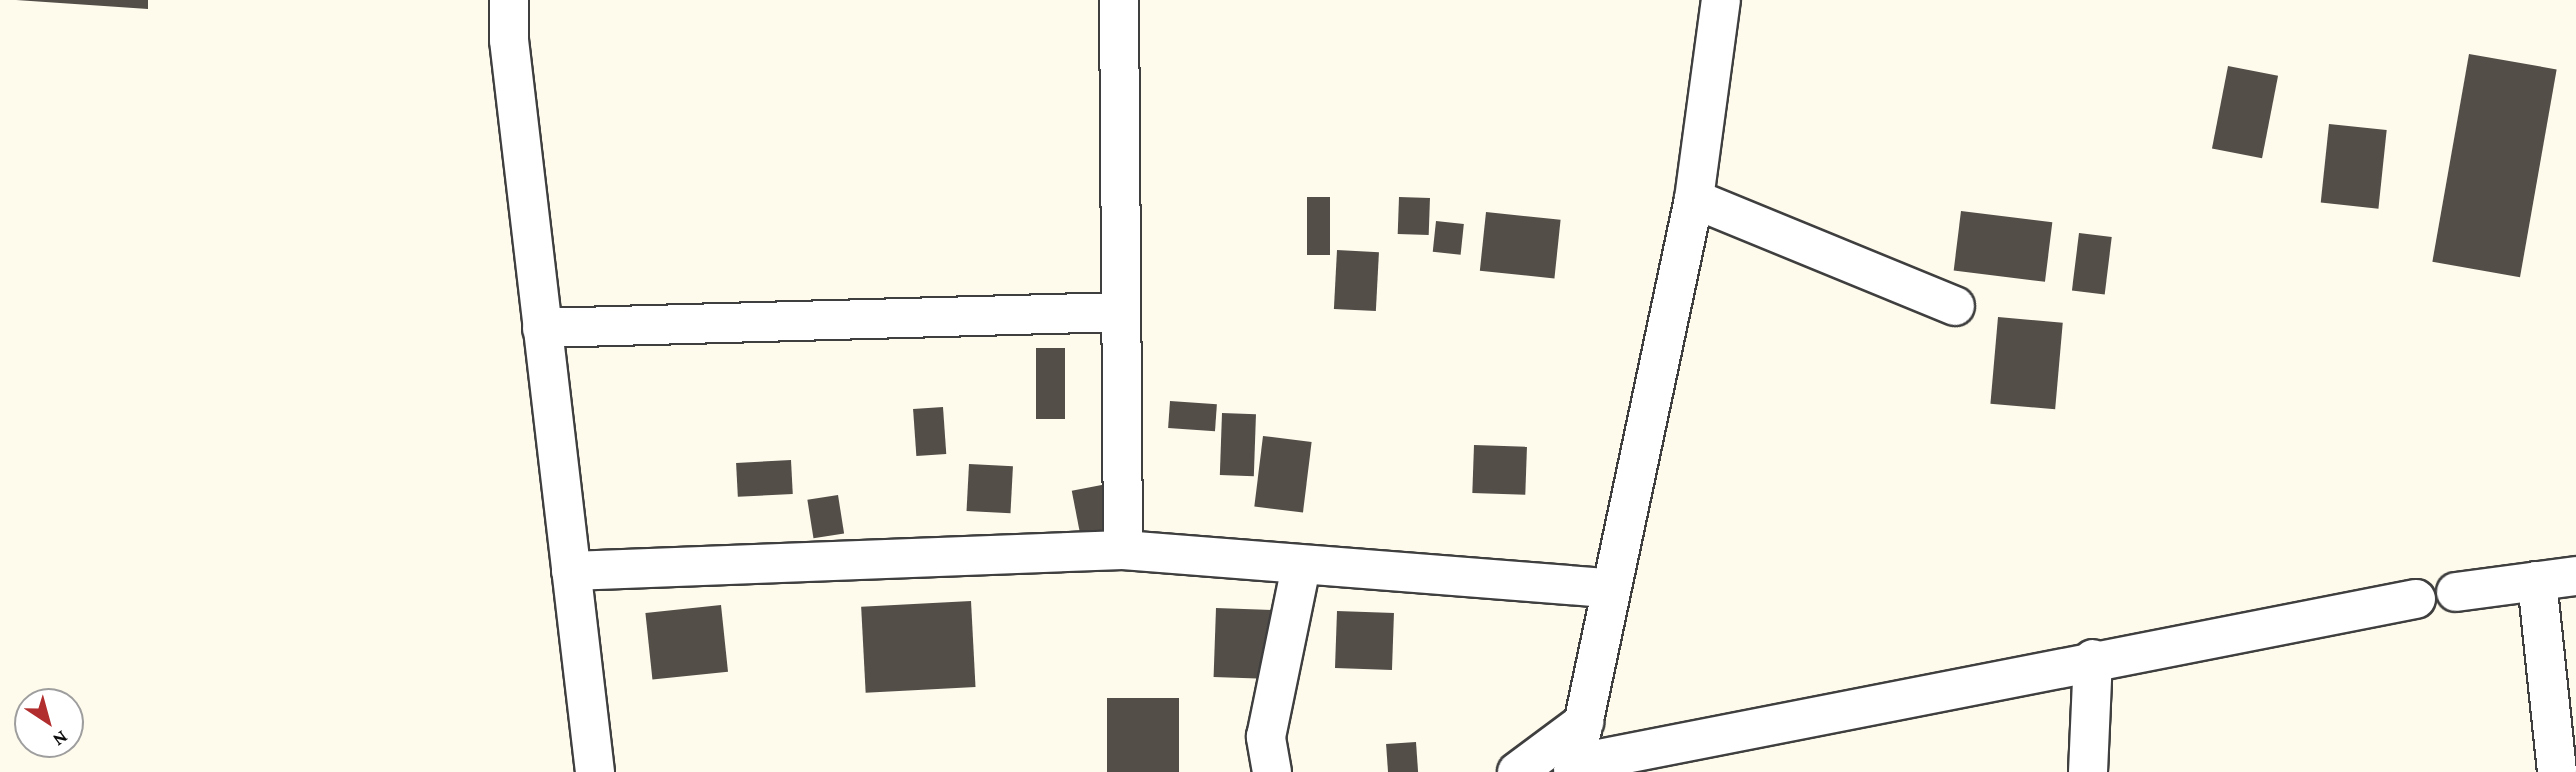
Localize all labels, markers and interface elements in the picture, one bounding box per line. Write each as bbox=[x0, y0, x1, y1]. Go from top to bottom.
north arrow bbox=[14, 688, 84, 758]
text: N bbox=[49, 726, 72, 751]

